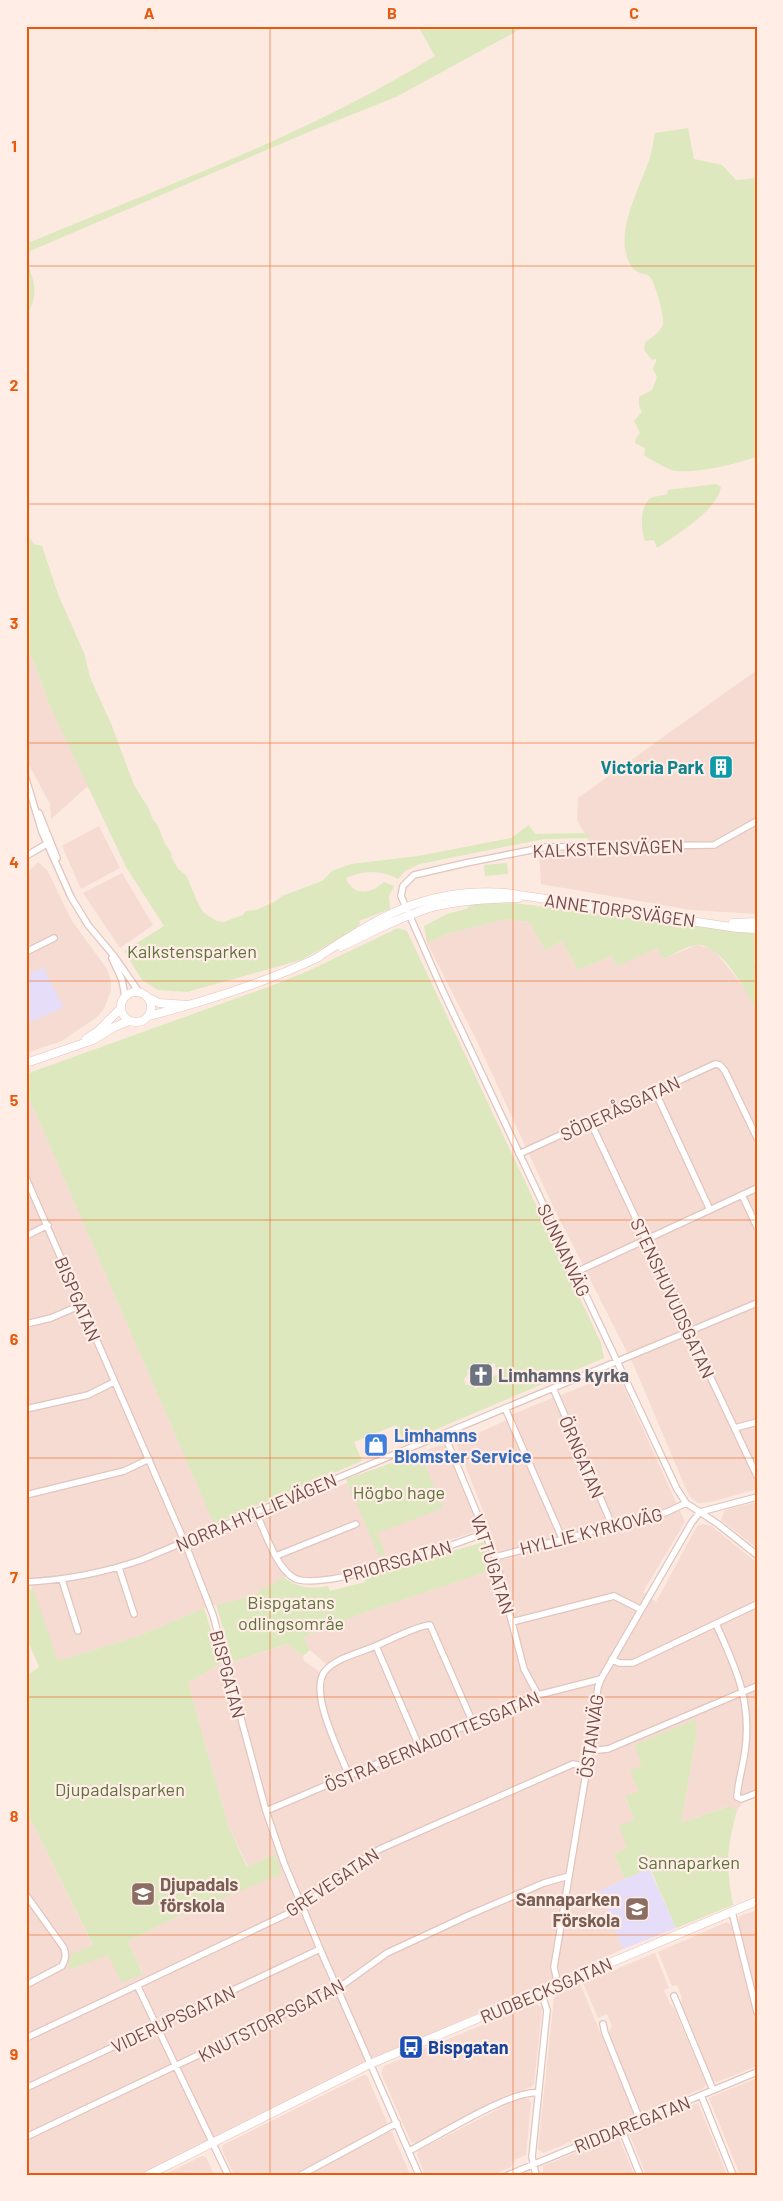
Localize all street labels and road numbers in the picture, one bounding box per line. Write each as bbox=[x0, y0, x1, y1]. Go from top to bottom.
street label: KALKSTENSVÄGEN bbox=[532, 834, 684, 862]
street label: ANNETORPSVÄGEN bbox=[543, 889, 697, 931]
street label: SÖDERÅSGATAN bbox=[557, 1071, 683, 1145]
street label: SUNNANVÄG bbox=[533, 1200, 595, 1300]
street label: STENSHUVUDSGATAN bbox=[626, 1214, 720, 1382]
street label: BISPGATAN bbox=[50, 1253, 106, 1345]
street label: ÖRNGATAN bbox=[555, 1412, 609, 1502]
street label: NORRA HYLLIEVÄGEN bbox=[172, 1468, 340, 1556]
street label: HYLLIE KYRKOVÄG bbox=[517, 1503, 665, 1559]
street label: VATTUGATAN bbox=[467, 1511, 519, 1617]
street label: PRIORSGATAN bbox=[340, 1535, 454, 1587]
street label: BISPGATAN bbox=[206, 1628, 250, 1720]
street label: ÖSTRA BERNADOTTESGATAN bbox=[321, 1686, 543, 1796]
street label: ÖSTANVÄG bbox=[574, 1693, 608, 1779]
street label: GREVEGATAN bbox=[281, 1843, 383, 1921]
street label: RUDBECKSGATAN bbox=[477, 1952, 615, 2028]
street label: KNUTSTORPSGATAN bbox=[194, 1974, 348, 2066]
street label: VIDERUPSGATAN bbox=[108, 1981, 238, 2057]
street label: RIDDAREGATAN bbox=[571, 2091, 693, 2157]

